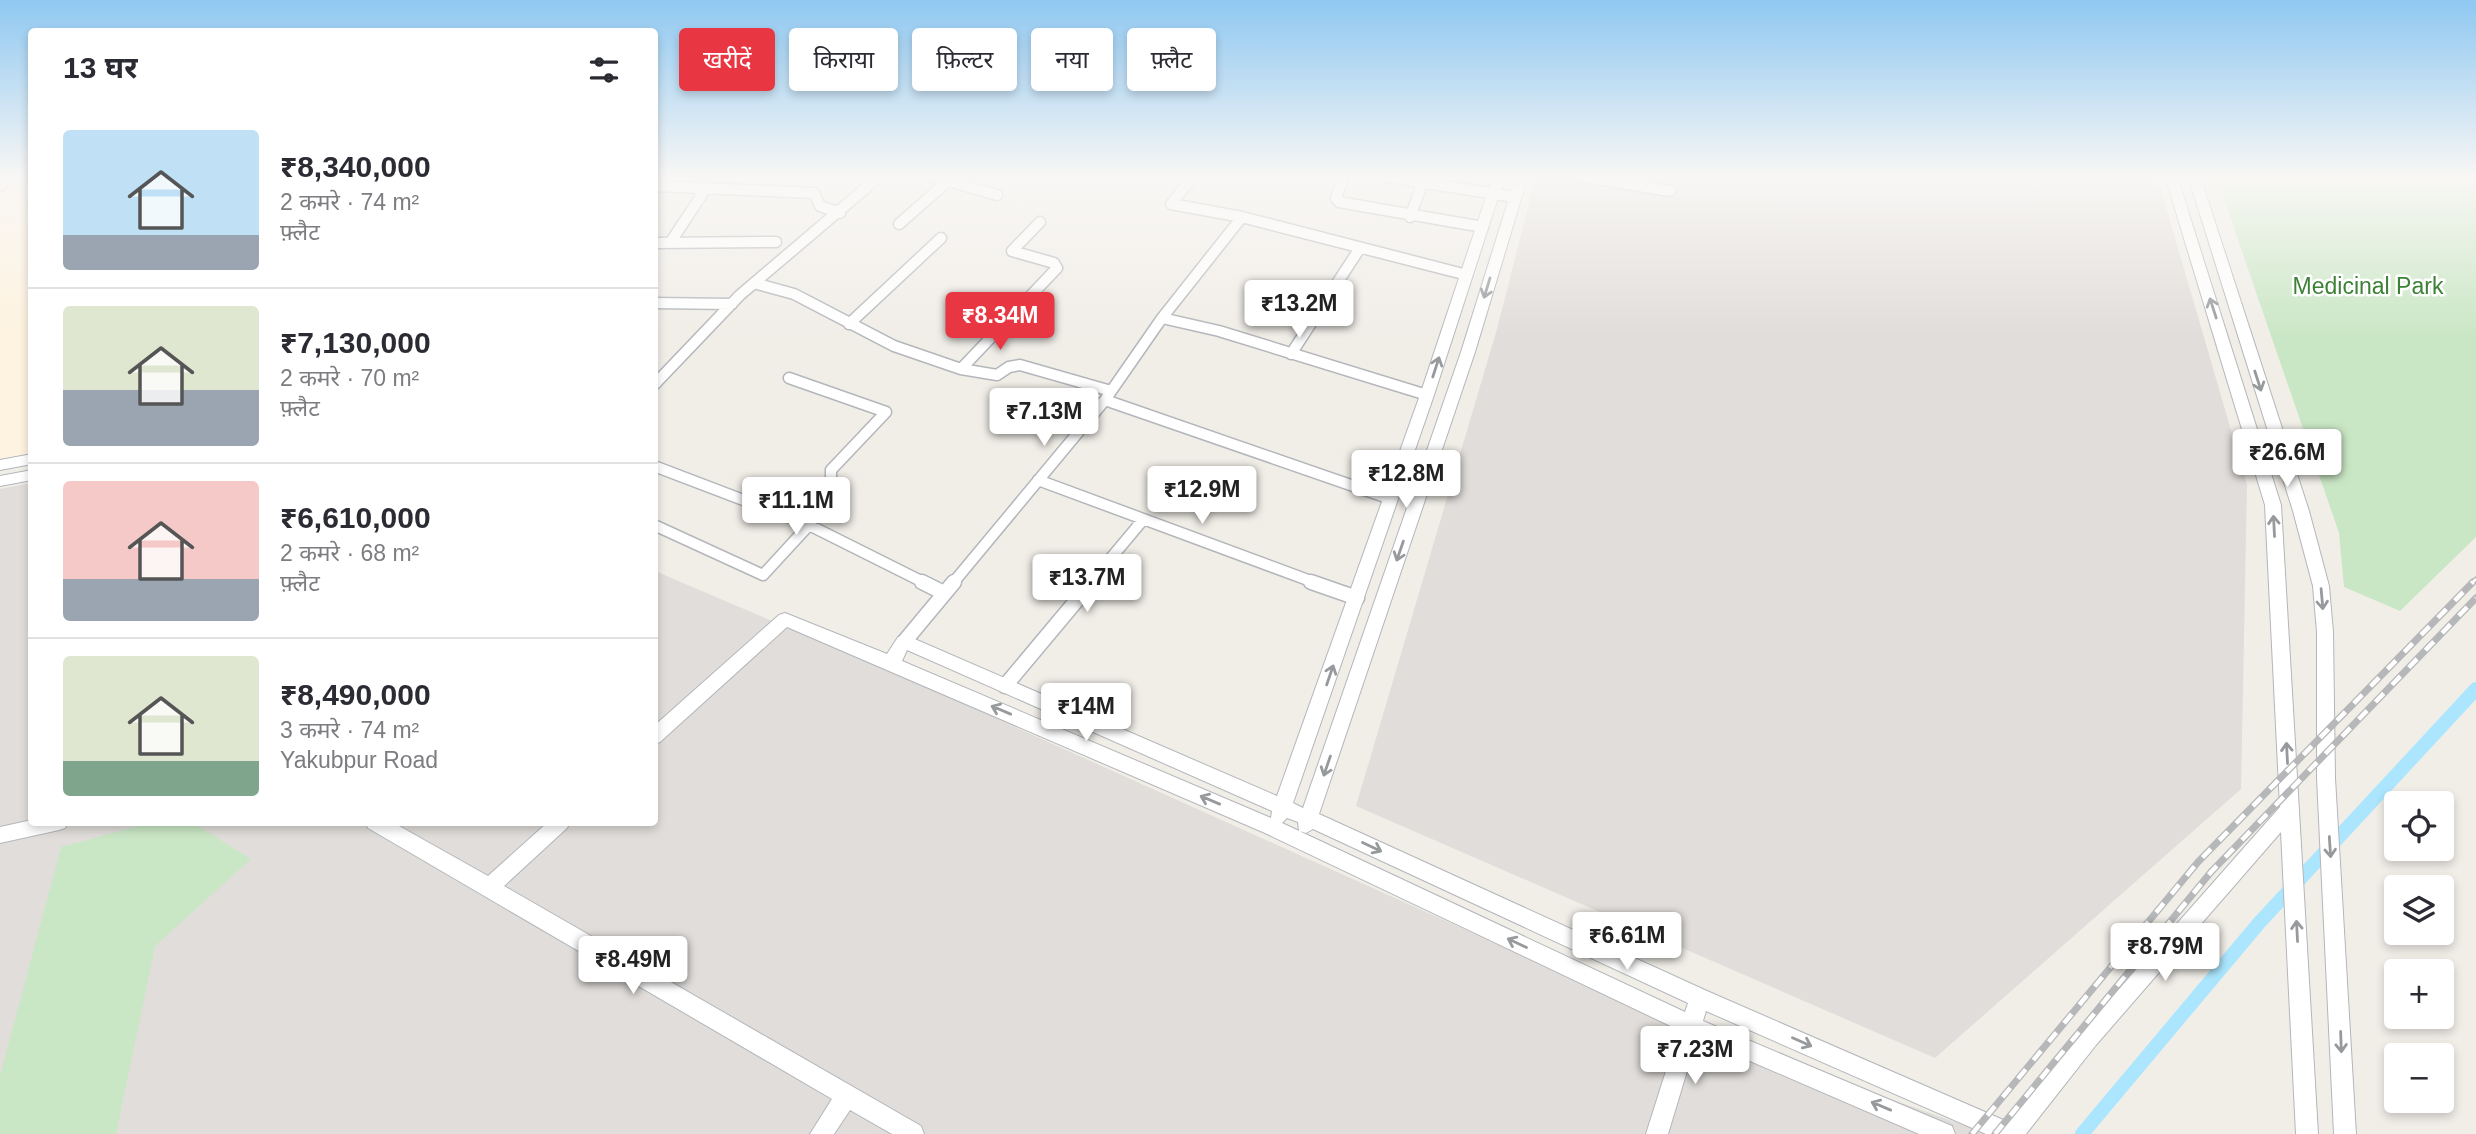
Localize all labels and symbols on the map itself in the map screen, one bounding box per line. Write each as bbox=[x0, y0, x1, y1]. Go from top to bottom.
park label: Medicinal Park bbox=[2293, 273, 2444, 299]
one-way arrow bbox=[1479, 277, 1492, 299]
pin: ₹13.2M bbox=[1242, 280, 1356, 340]
pin: ₹8.34M bbox=[943, 292, 1057, 352]
one-way arrow bbox=[2205, 297, 2218, 319]
one-way arrow bbox=[1431, 357, 1443, 379]
one-way arrow bbox=[2253, 370, 2265, 392]
pin: ₹7.13M bbox=[987, 388, 1101, 448]
pin: ₹26.6M bbox=[2230, 430, 2344, 489]
pin: ₹12.8M bbox=[1349, 450, 1463, 510]
pin: ₹12.9M bbox=[1145, 466, 1259, 526]
pin: ₹11.1M bbox=[739, 477, 853, 537]
one-way arrow bbox=[2267, 515, 2280, 538]
one-way arrow bbox=[1393, 539, 1405, 561]
pin: ₹13.7M bbox=[1030, 554, 1144, 614]
one-way arrow bbox=[2316, 587, 2329, 610]
one-way arrow bbox=[1325, 665, 1337, 687]
pin: ₹14M bbox=[1045, 684, 1127, 743]
one-way arrow bbox=[991, 703, 1012, 716]
one-way arrow bbox=[2280, 742, 2293, 765]
one-way arrow bbox=[1320, 755, 1333, 777]
one-way arrow bbox=[1200, 793, 1221, 806]
one-way arrow bbox=[2324, 835, 2337, 857]
one-way arrow bbox=[1361, 841, 1382, 854]
pin: ₹6.61M bbox=[1570, 912, 1684, 972]
one-way arrow bbox=[2290, 921, 2303, 943]
pin: ₹8.79M bbox=[2108, 923, 2222, 983]
pin: ₹8.49M bbox=[576, 936, 690, 996]
one-way arrow bbox=[1507, 936, 1528, 949]
pin: ₹7.23M bbox=[1638, 1026, 1752, 1086]
one-way arrow bbox=[2335, 1031, 2348, 1054]
one-way arrow bbox=[1791, 1036, 1812, 1049]
one-way arrow bbox=[1871, 1099, 1893, 1112]

